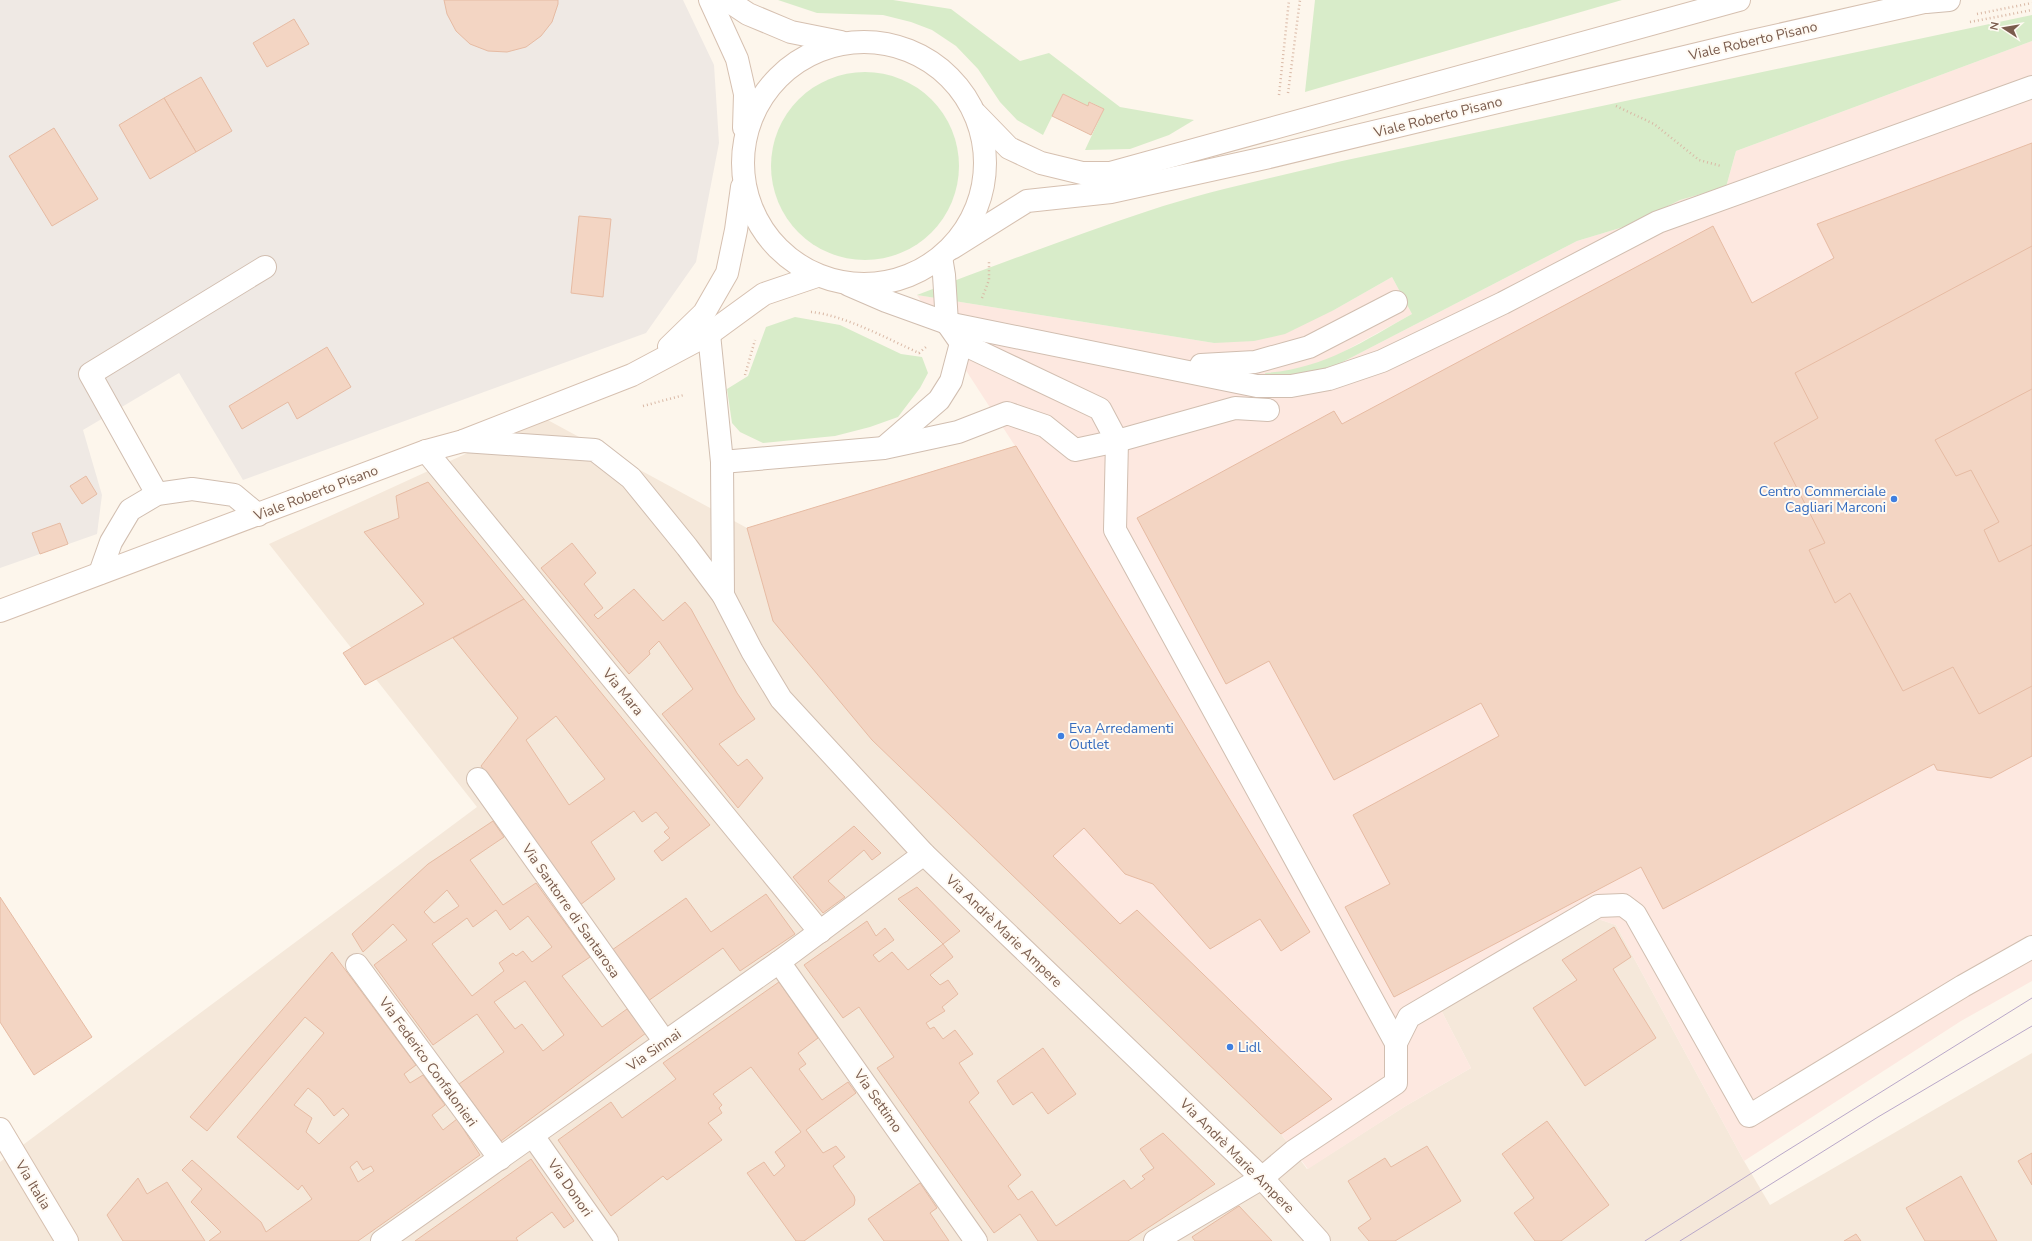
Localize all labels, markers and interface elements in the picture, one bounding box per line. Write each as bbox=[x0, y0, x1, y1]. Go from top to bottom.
north arrow bbox=[1984, 8, 2024, 48]
street label: Viale Roberto Pisano bbox=[1686, 17, 1819, 65]
text: N bbox=[1987, 20, 2003, 32]
street label: Viale Roberto Pisano bbox=[1371, 92, 1504, 142]
street label: Viale Roberto Pisano bbox=[250, 460, 381, 526]
place label: Centro Commerciale Cagliari Marconi bbox=[1759, 482, 1886, 517]
marker: Centro Commerciale Cagliari Marconi bbox=[1889, 494, 1899, 504]
street label: Via Mara bbox=[597, 664, 648, 720]
place label: Eva Arredamenti Outlet bbox=[1069, 719, 1174, 754]
marker: Eva Arredamenti Outlet bbox=[1056, 731, 1066, 741]
street label: Via Santorre di Santarosa bbox=[517, 839, 625, 982]
street label: Via Andrè Marie Ampere bbox=[941, 870, 1066, 992]
street label: Via Federico Confalonieri bbox=[374, 993, 481, 1131]
street label: Via Sinnai bbox=[622, 1024, 685, 1076]
place label: Lidl bbox=[1238, 1038, 1262, 1057]
marker: Lidl bbox=[1225, 1042, 1235, 1052]
street label: Via Settimo bbox=[849, 1065, 907, 1136]
street label: Via Andrè Marie Ampere bbox=[1175, 1094, 1299, 1218]
street label: Via Donori bbox=[543, 1155, 597, 1221]
street label: Via Italia bbox=[10, 1156, 55, 1213]

